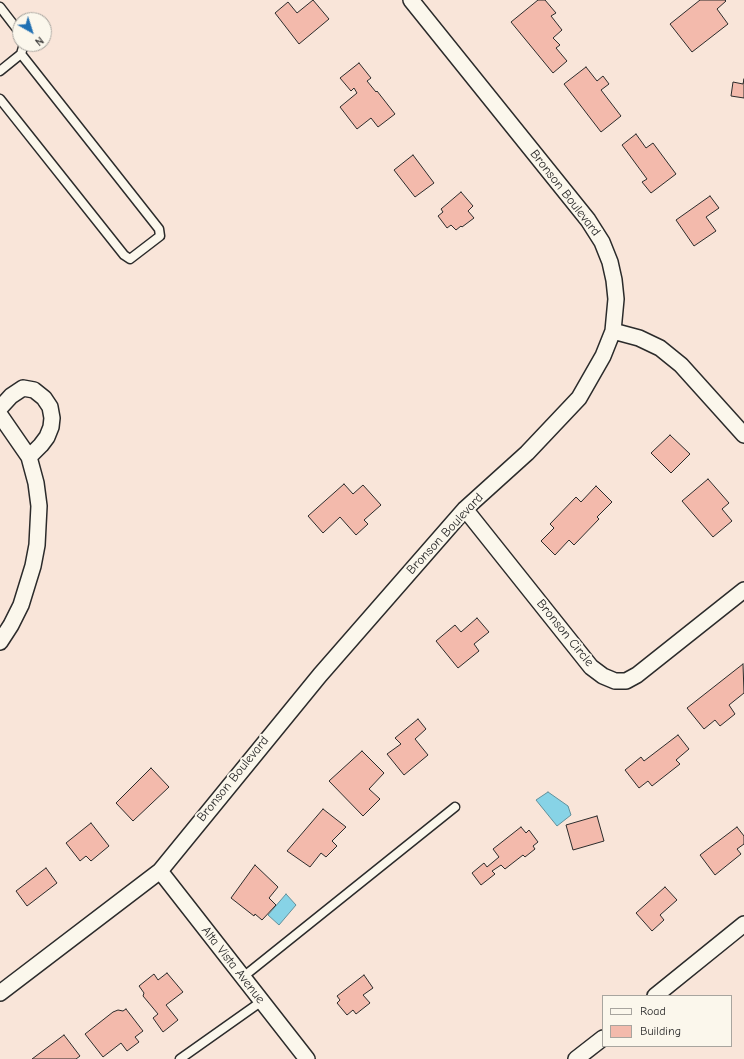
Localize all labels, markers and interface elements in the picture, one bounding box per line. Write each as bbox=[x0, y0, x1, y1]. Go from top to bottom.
north arrow bbox=[12, 12, 52, 52]
text: N bbox=[32, 34, 46, 48]
street label: Bronson Boulevard bbox=[526, 147, 604, 239]
street label: Bronson Boulevard bbox=[403, 490, 487, 578]
street label: Bronson Circle bbox=[533, 596, 597, 670]
street label: Bronson Boulevard bbox=[194, 733, 272, 825]
street label: Alta Vista Avenue bbox=[198, 923, 268, 1007]
legend bbox=[602, 995, 732, 1047]
text: Road bbox=[640, 1004, 666, 1018]
text: Building bbox=[640, 1024, 681, 1038]

